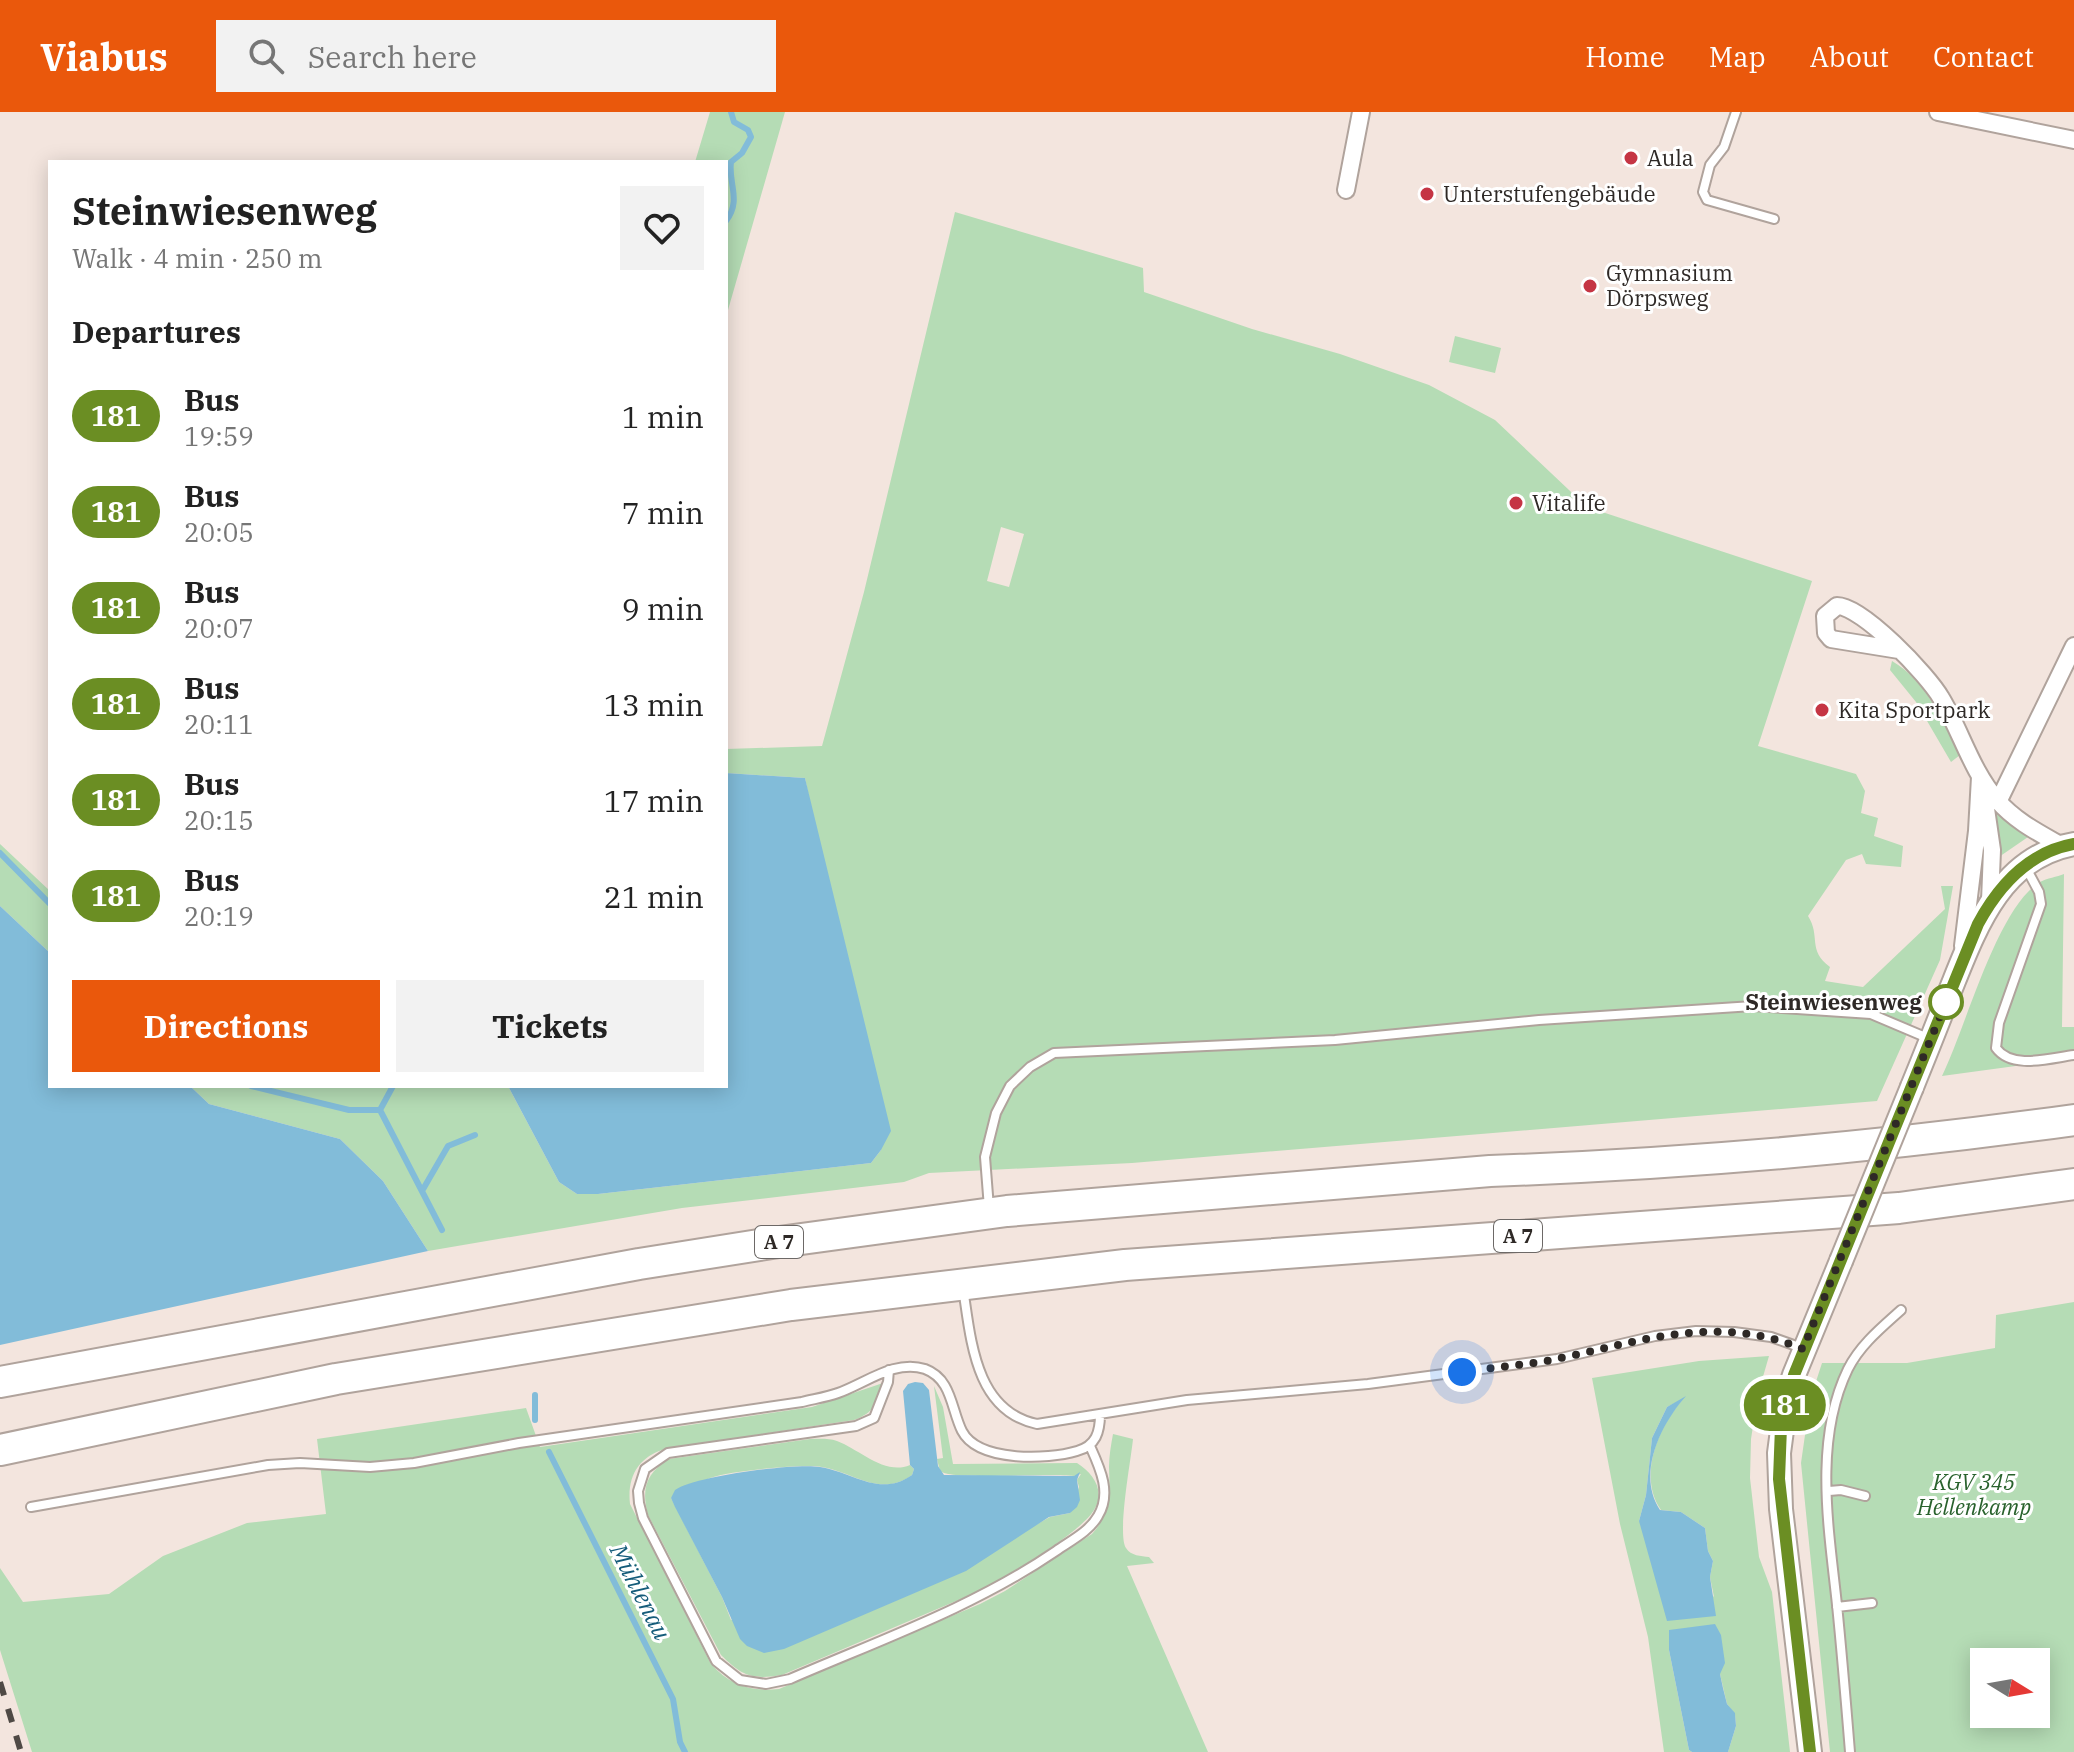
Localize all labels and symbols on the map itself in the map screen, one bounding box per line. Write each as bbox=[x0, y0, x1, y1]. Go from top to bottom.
place label: Aula bbox=[1647, 143, 1694, 172]
marker: Aula bbox=[1622, 149, 1640, 167]
place label: Unterstufengebäude bbox=[1443, 179, 1655, 208]
marker: Unterstufengebäude bbox=[1418, 185, 1436, 203]
place label: Gymnasium Dörpsweg bbox=[1606, 258, 1733, 312]
marker: Gymnasium Dörpsweg bbox=[1581, 277, 1599, 295]
place label: Vitalife bbox=[1532, 488, 1606, 517]
marker: Vitalife bbox=[1507, 494, 1525, 512]
place label: Kita Sportpark bbox=[1838, 695, 1991, 724]
marker: Kita Sportpark bbox=[1813, 701, 1831, 719]
marker: Steinwiesenweg bbox=[1929, 985, 1963, 1019]
place label: Steinwiesenweg bbox=[1745, 987, 1922, 1016]
road number: A 7 bbox=[1494, 1220, 1542, 1252]
road number: A 7 bbox=[755, 1226, 803, 1258]
your location bbox=[1442, 1352, 1482, 1392]
line badge: 181 bbox=[1739, 1379, 1831, 1431]
park label: KGV 345 Hellenkamp bbox=[1916, 1467, 2031, 1521]
water label: Mühlenau bbox=[603, 1537, 679, 1645]
north arrow bbox=[1970, 1648, 2050, 1728]

